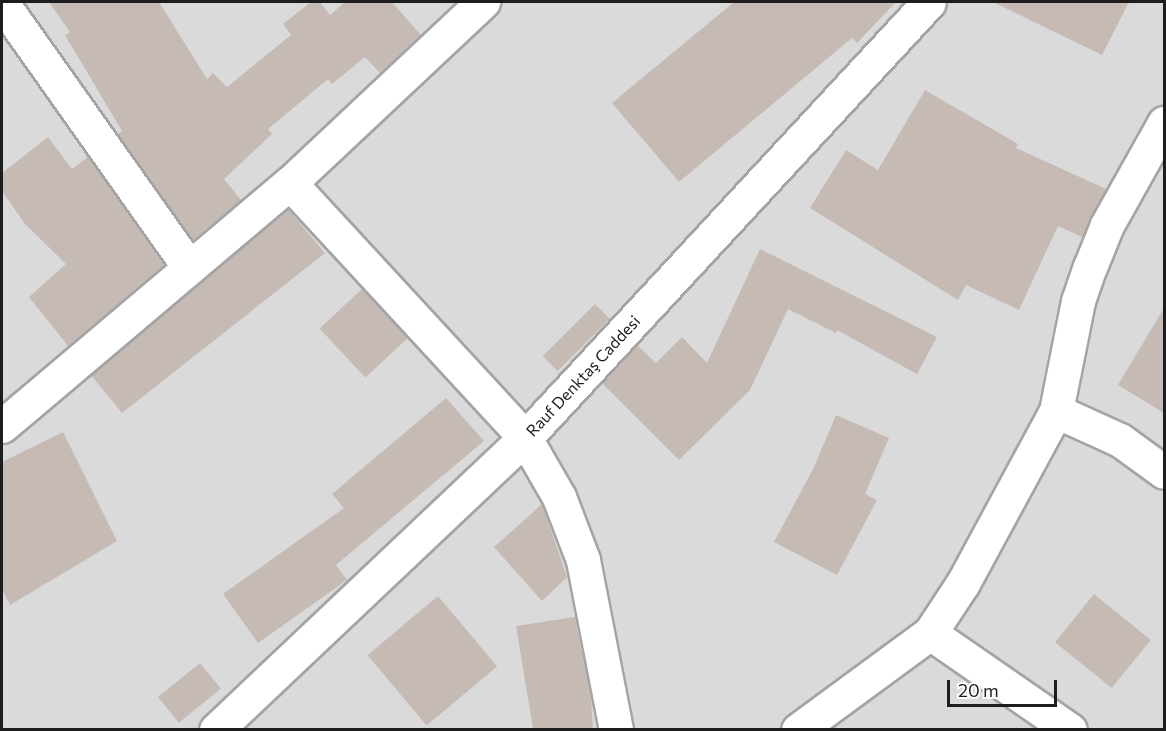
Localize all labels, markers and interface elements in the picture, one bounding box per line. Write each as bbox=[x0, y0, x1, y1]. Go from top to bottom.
street label: Rauf Denktaş Caddesi bbox=[522, 312, 644, 440]
scale bar bbox=[950, 668, 1060, 706]
text: 20 m bbox=[958, 679, 999, 701]

